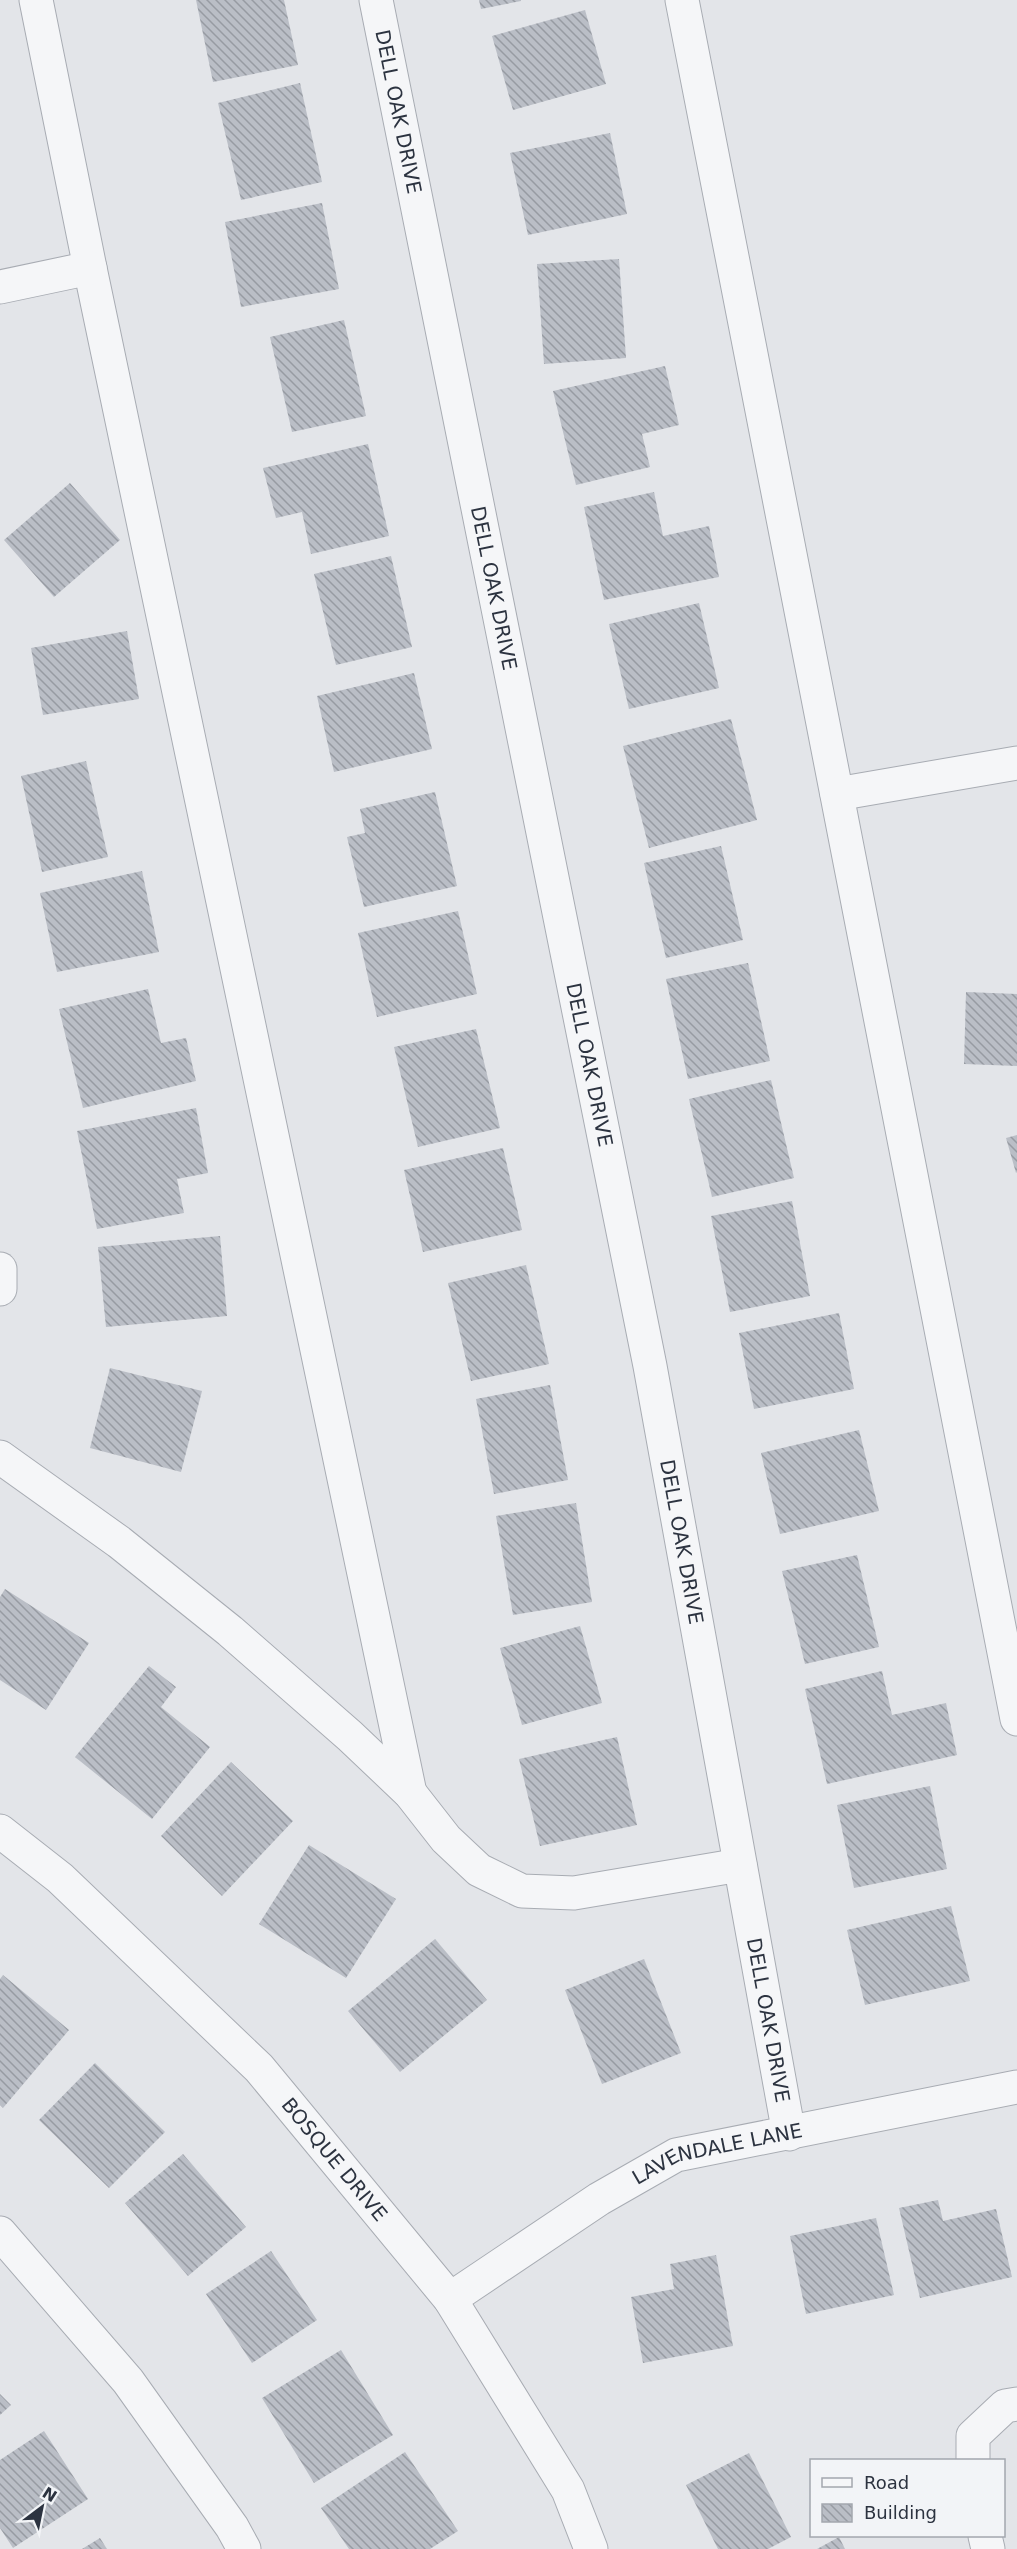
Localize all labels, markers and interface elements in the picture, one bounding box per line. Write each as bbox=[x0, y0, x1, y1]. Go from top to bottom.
street label: DELL OAK DRIVE bbox=[370, 28, 427, 196]
street label: DELL OAK DRIVE bbox=[466, 504, 522, 672]
street label: DELL OAK DRIVE bbox=[561, 981, 618, 1149]
street label: DELL OAK DRIVE bbox=[655, 1458, 709, 1626]
street label: DELL OAK DRIVE bbox=[742, 1936, 795, 2104]
street label: BOSQUE DRIVE bbox=[277, 2093, 393, 2226]
street label: LAVENDALE LANE bbox=[628, 2118, 804, 2190]
legend bbox=[810, 2459, 1005, 2537]
text: Road bbox=[864, 2472, 909, 2493]
north arrow bbox=[12, 2477, 72, 2537]
text: N bbox=[39, 2483, 60, 2506]
text: Building bbox=[864, 2502, 937, 2523]

